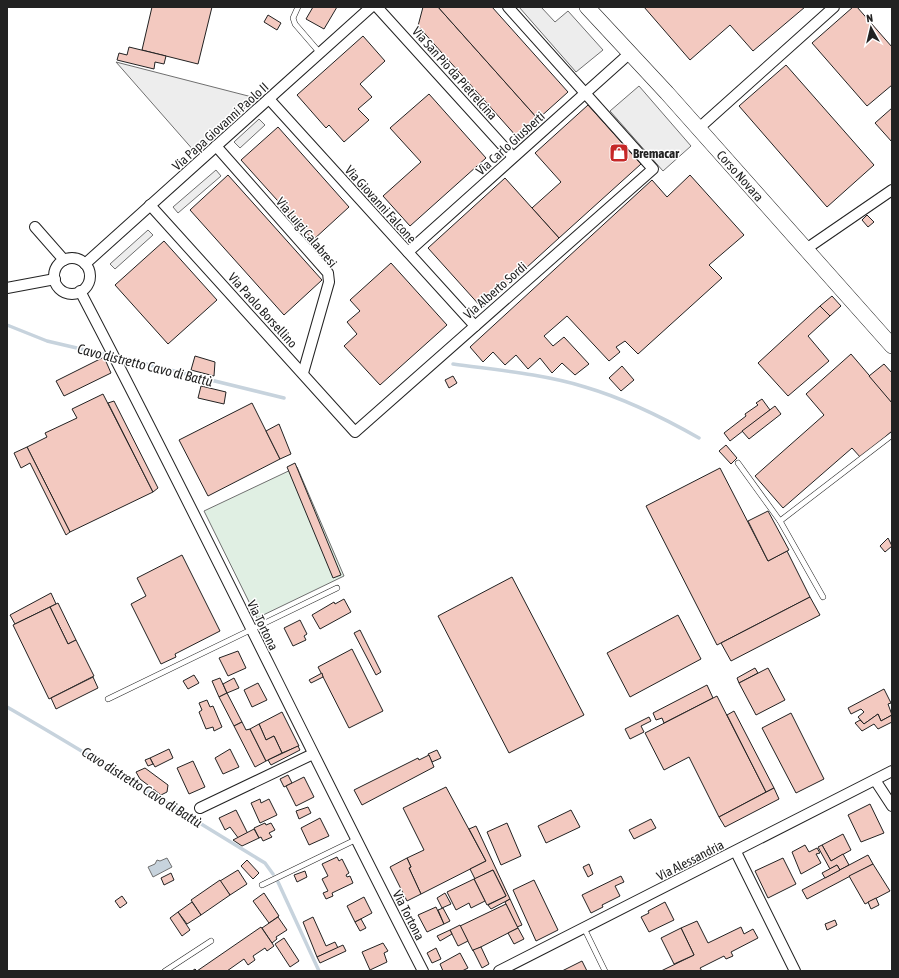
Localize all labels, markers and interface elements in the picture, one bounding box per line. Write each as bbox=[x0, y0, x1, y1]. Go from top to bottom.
north arrow bbox=[851, 8, 891, 48]
text: N bbox=[866, 12, 874, 24]
street label: Via San Pio da Pietrelcina bbox=[409, 24, 500, 123]
street label: Via Papa Giovanni Paolo II bbox=[169, 79, 271, 173]
street label: Via Carlo Giusberti bbox=[473, 109, 548, 178]
shop icon: Bremacar bbox=[608, 142, 630, 164]
place label: Bremacar bbox=[633, 146, 680, 161]
street label: Corso Novara bbox=[714, 147, 767, 204]
street label: Via Giovanni Falcone bbox=[342, 162, 419, 246]
street label: Via Luigi Calabresi bbox=[273, 194, 340, 270]
street label: Via Alberto Sordi bbox=[461, 259, 530, 322]
street label: Via Paolo Borsellino bbox=[225, 270, 300, 351]
water label: Cavo distretto Cavo di Battù bbox=[76, 340, 215, 390]
street label: Via Tortona bbox=[244, 598, 281, 653]
water label: Cavo distretto Cavo di Battù bbox=[79, 743, 205, 831]
street label: Via Alessandria bbox=[654, 837, 726, 884]
street label: Via Tortona bbox=[390, 888, 427, 943]

